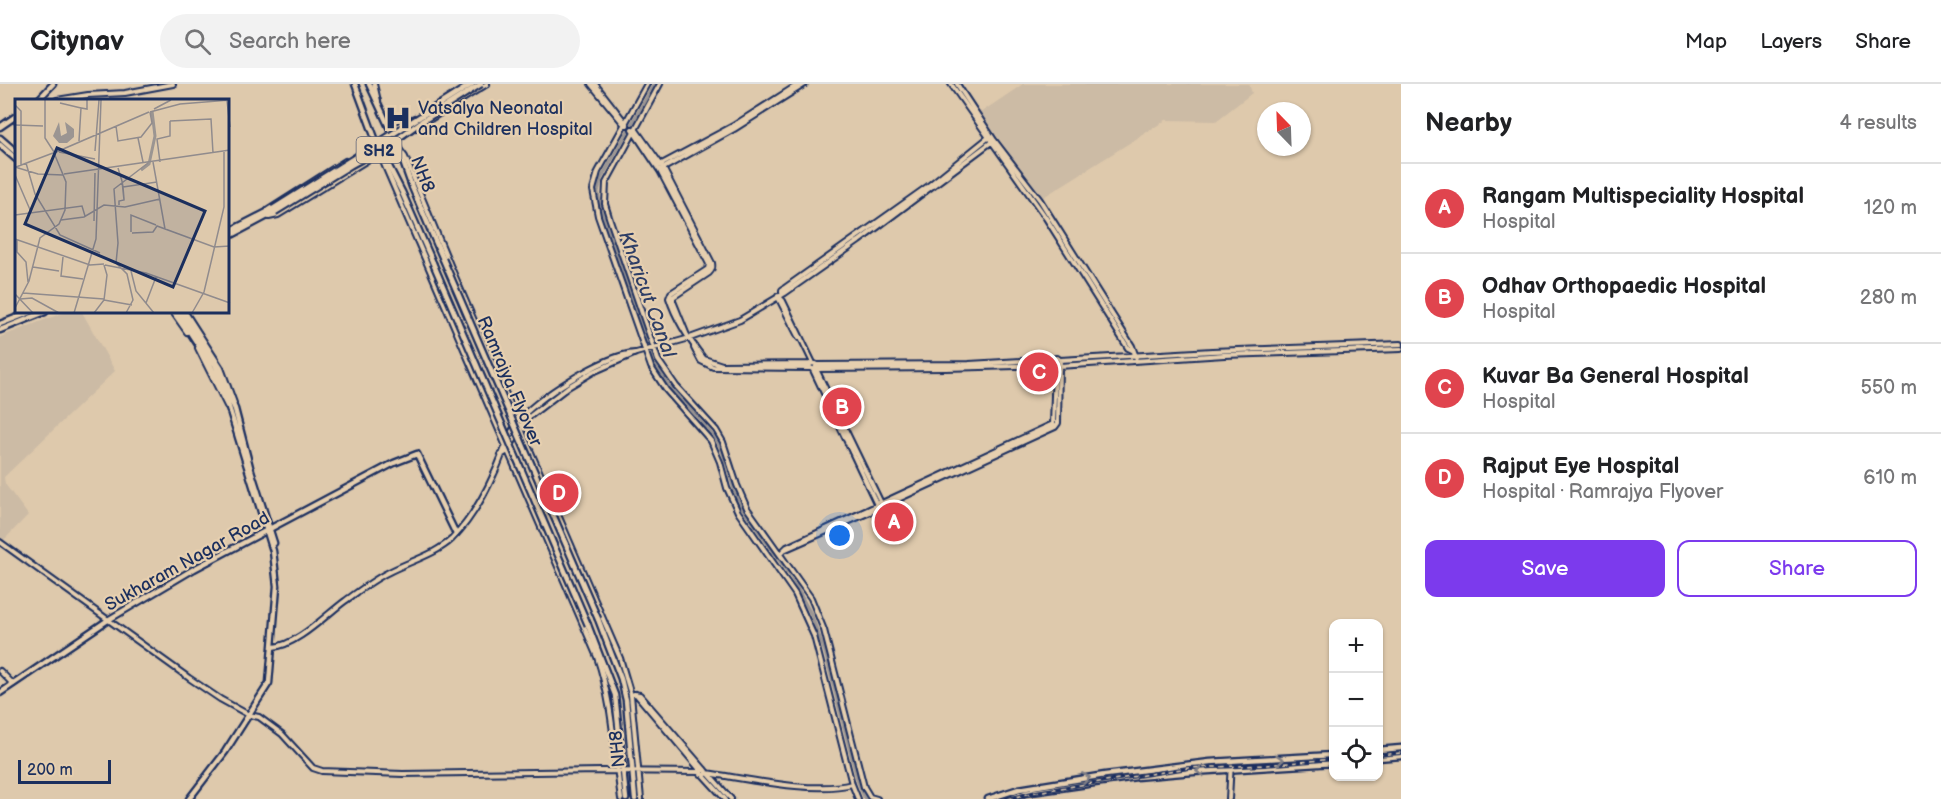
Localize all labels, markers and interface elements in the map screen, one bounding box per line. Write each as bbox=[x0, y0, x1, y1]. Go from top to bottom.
search box bbox=[160, 14, 580, 68]
text: Citynav bbox=[30, 25, 124, 58]
icon: search bbox=[181, 25, 214, 58]
text: Search here bbox=[229, 28, 351, 55]
text: Map bbox=[1685, 29, 1727, 54]
text: Layers bbox=[1760, 29, 1822, 54]
text: Share bbox=[1855, 29, 1911, 54]
place label: Vatsalya Neonatal and Children Hospital bbox=[418, 98, 593, 140]
inset map bbox=[15, 99, 230, 314]
north arrow bbox=[1257, 102, 1311, 156]
hospital icon: Vatsalya Neonatal and Children Hospital bbox=[383, 103, 413, 133]
text: Nearby bbox=[1425, 108, 1512, 139]
text: 4 results bbox=[1839, 111, 1917, 135]
road number: SH2 bbox=[356, 137, 401, 163]
street label: NH8 bbox=[406, 153, 439, 195]
text: Rangam Multispeciality Hospital bbox=[1482, 183, 1804, 210]
text: A bbox=[1438, 196, 1451, 220]
text: 120 m bbox=[1864, 196, 1917, 220]
text: Hospital bbox=[1482, 210, 1555, 234]
water label: Kharicut Canal bbox=[613, 228, 681, 362]
text: Odhav Orthopaedic Hospital bbox=[1482, 273, 1766, 300]
text: B bbox=[1437, 286, 1452, 310]
text: 280 m bbox=[1860, 286, 1917, 310]
text: Hospital bbox=[1482, 300, 1555, 324]
street label: Ramrajya Flyover bbox=[473, 313, 547, 450]
pin: C bbox=[1020, 350, 1058, 394]
text: Kuvar Ba General Hospital bbox=[1482, 363, 1749, 390]
text: C bbox=[1437, 376, 1452, 400]
text: 550 m bbox=[1860, 376, 1917, 400]
pin: B bbox=[822, 384, 862, 430]
text: Hospital bbox=[1482, 390, 1555, 414]
text: Rajput Eye Hospital bbox=[1482, 453, 1679, 480]
text: D bbox=[1438, 466, 1451, 490]
text: 610 m bbox=[1863, 466, 1917, 490]
pin: D bbox=[540, 470, 578, 516]
text: Hospital · Ramrajya Flyover bbox=[1482, 480, 1723, 504]
pin: A bbox=[874, 500, 914, 544]
street label: Sukharam Nagar Road bbox=[101, 507, 273, 616]
your location bbox=[825, 521, 854, 550]
button: Save bbox=[1425, 540, 1665, 597]
button: Share bbox=[1677, 540, 1917, 597]
map controls bbox=[1329, 619, 1383, 781]
button: + bbox=[1329, 619, 1383, 673]
button: − bbox=[1329, 673, 1383, 727]
button: locate bbox=[1329, 727, 1383, 781]
street label: NH8 bbox=[605, 730, 630, 768]
one-way arrow bbox=[1276, 753, 1285, 766]
scale bar bbox=[18, 757, 111, 784]
text: 200 m bbox=[27, 761, 73, 780]
one-way arrow bbox=[1195, 765, 1204, 778]
one-way arrow bbox=[1082, 772, 1091, 784]

